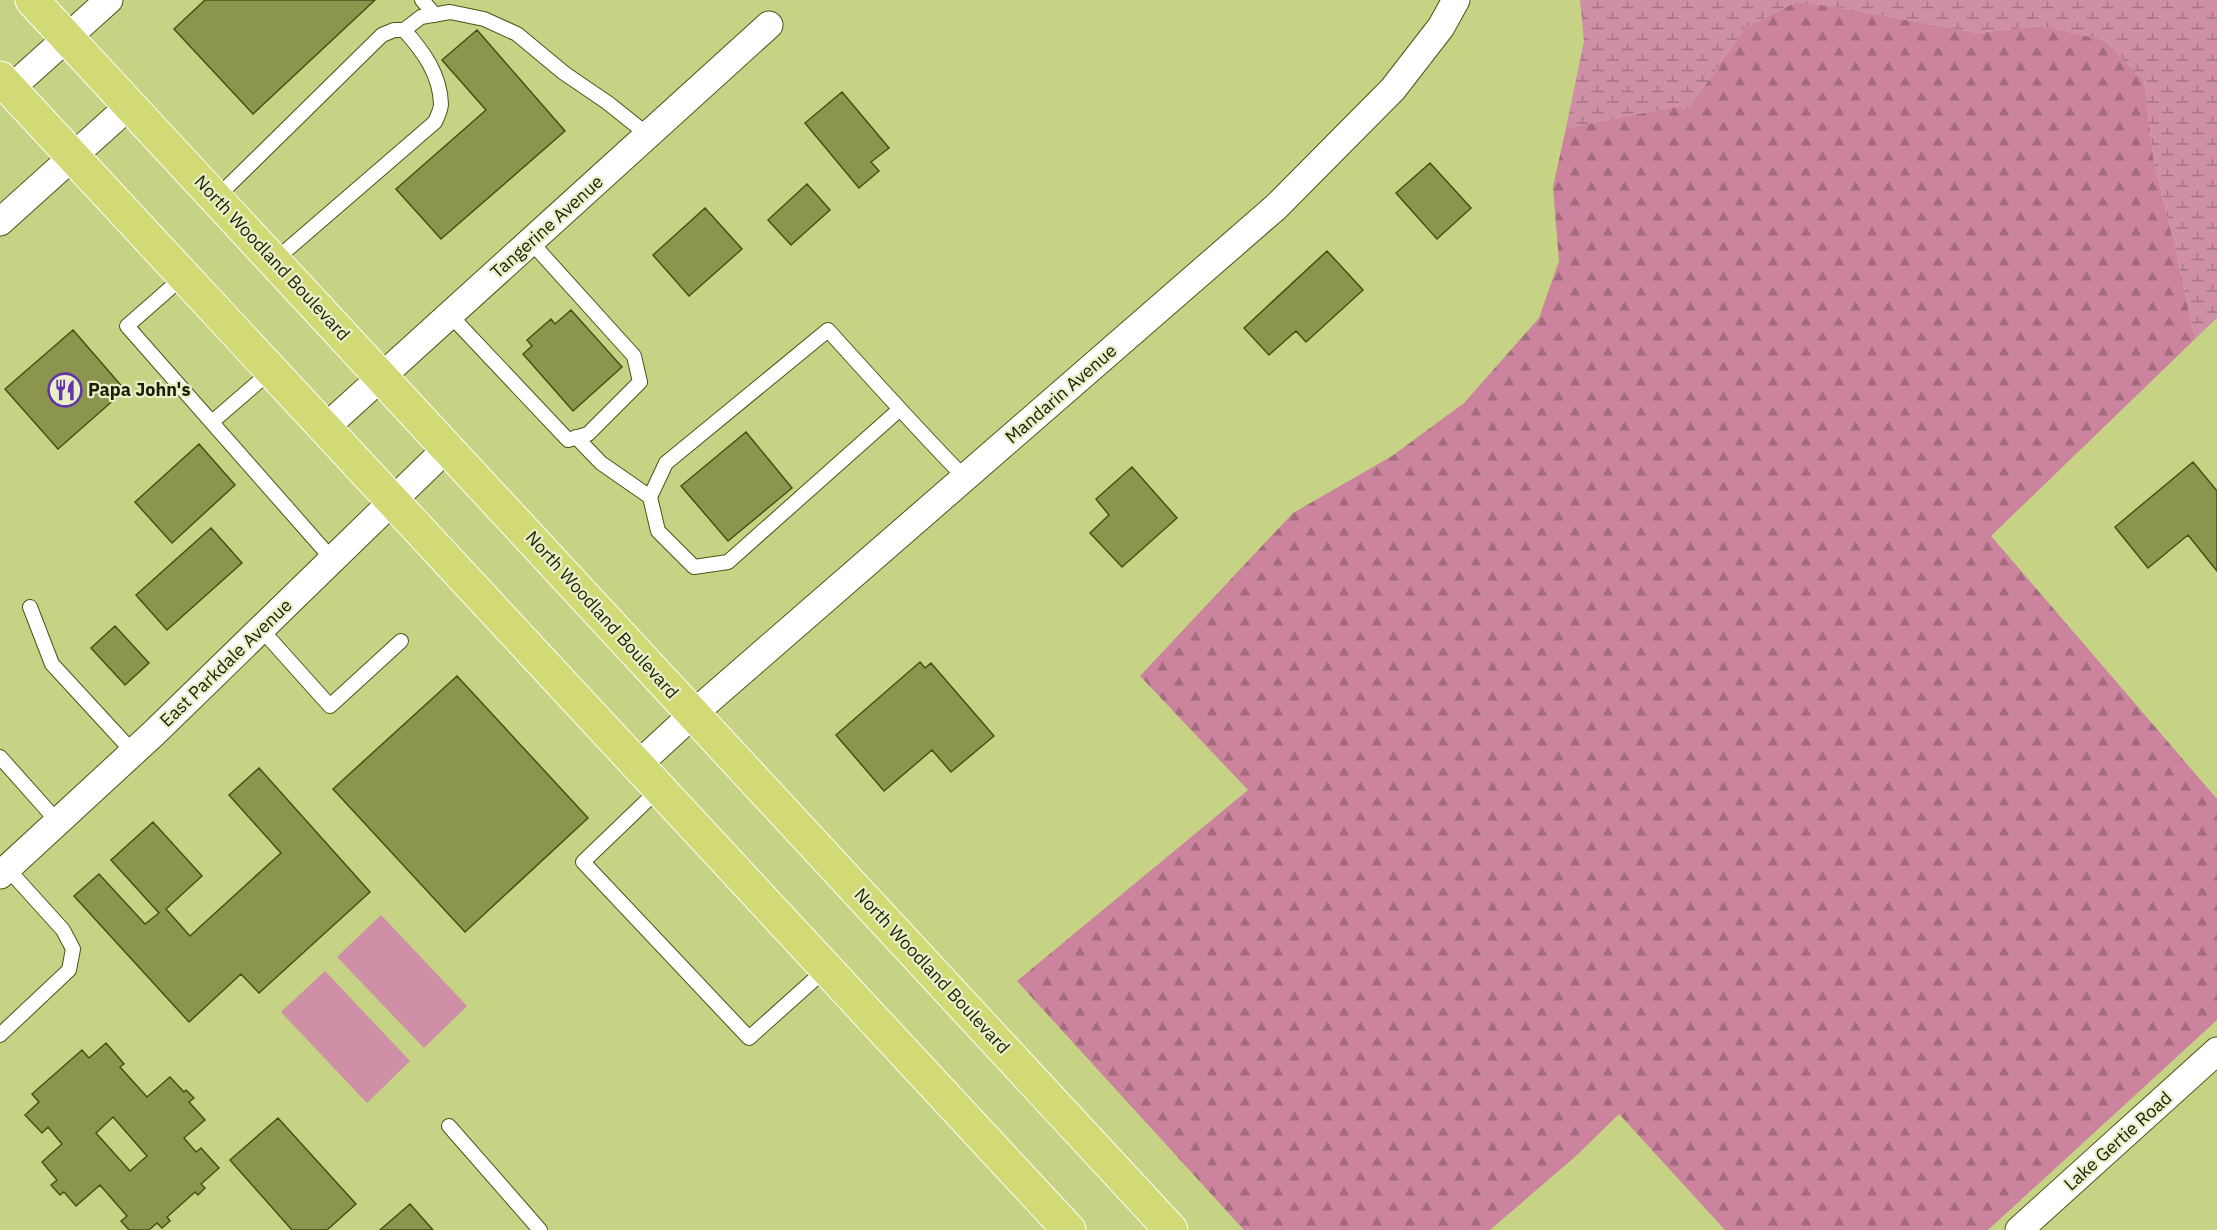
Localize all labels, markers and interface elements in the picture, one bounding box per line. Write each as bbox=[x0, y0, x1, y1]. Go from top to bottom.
street label: North Woodland Boulevard bbox=[190, 170, 355, 345]
street label: Tangerine Avenue bbox=[486, 170, 608, 283]
street label: Mandarin Avenue bbox=[1000, 339, 1121, 448]
restaurant icon: Papa John's bbox=[47, 372, 83, 408]
place label: Papa John's bbox=[88, 378, 191, 401]
street label: North Woodland Boulevard bbox=[521, 526, 684, 703]
street label: East Parkdale Avenue bbox=[155, 594, 297, 732]
street label: North Woodland Boulevard bbox=[850, 883, 1015, 1058]
street label: Lake Gertie Road bbox=[2059, 1086, 2176, 1195]

